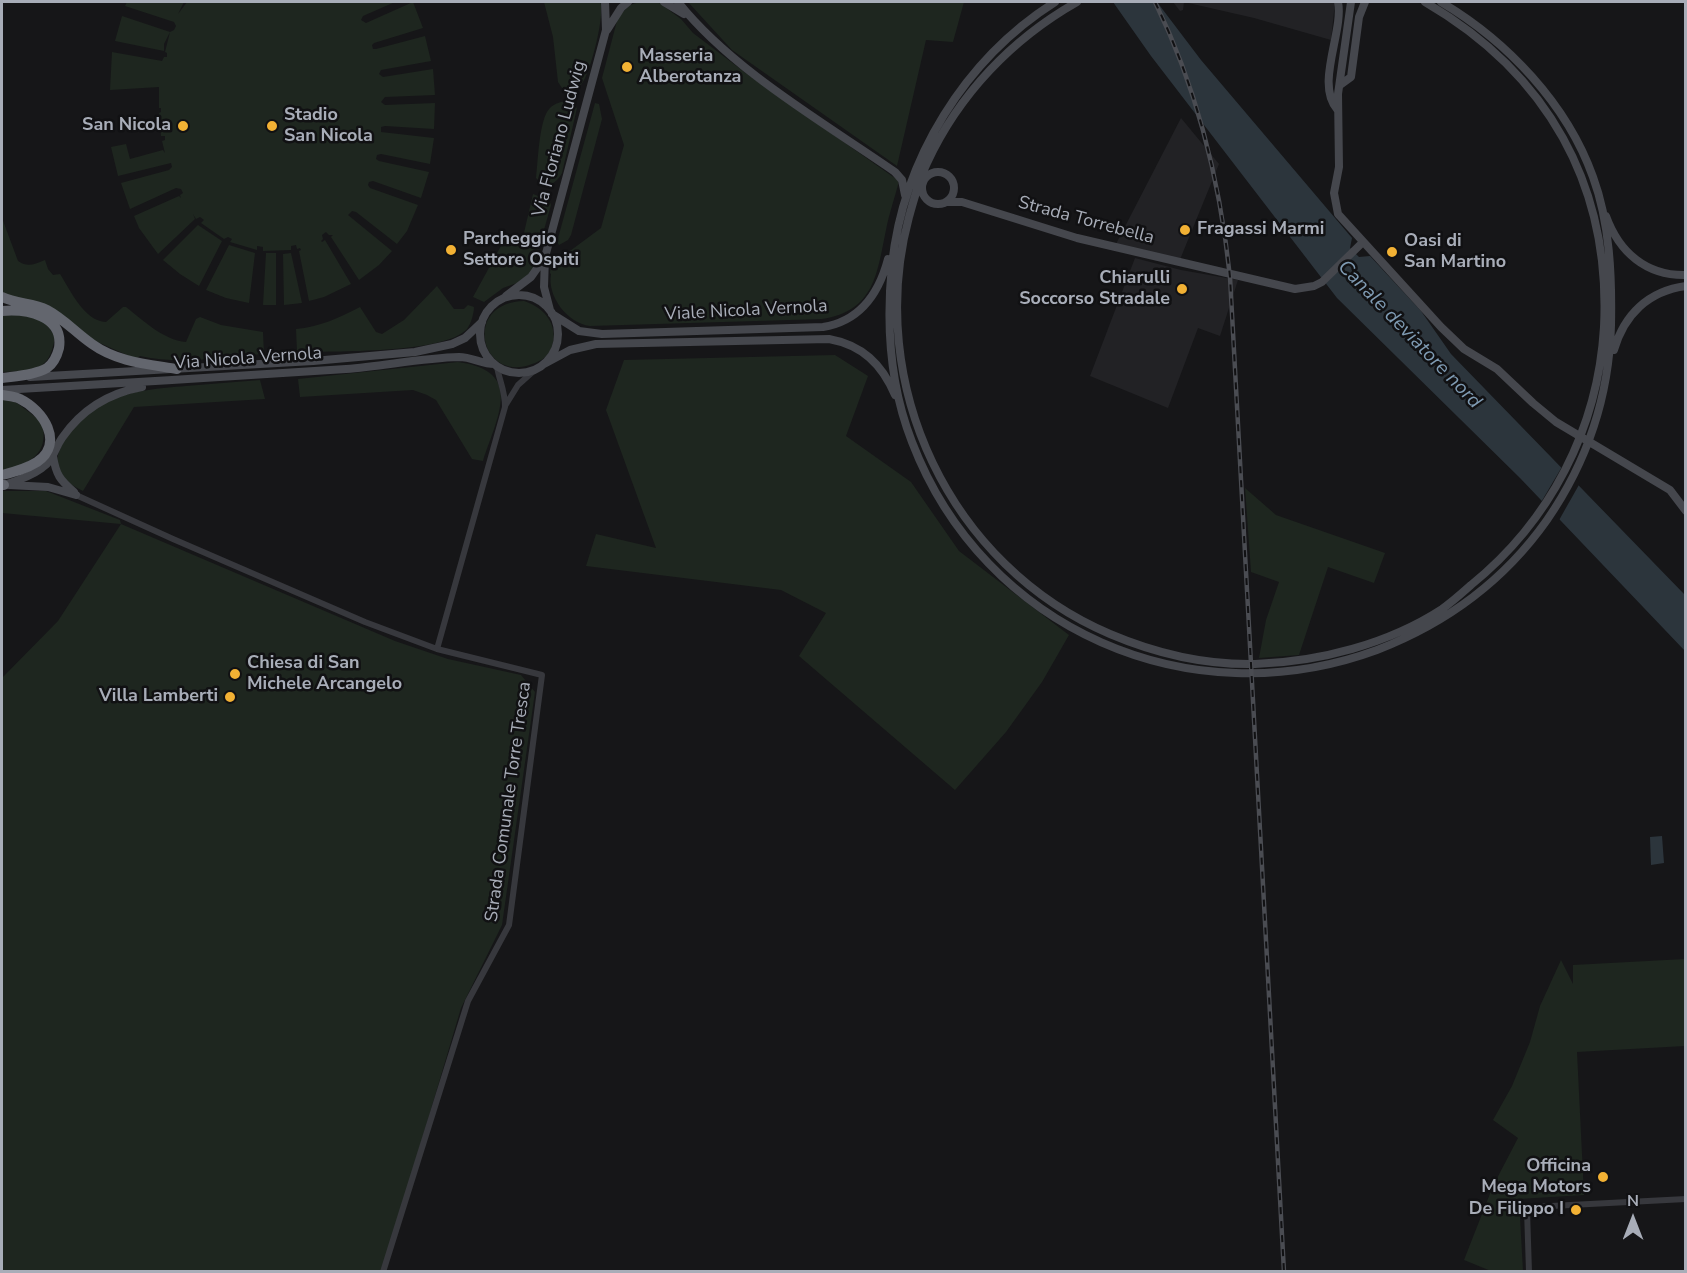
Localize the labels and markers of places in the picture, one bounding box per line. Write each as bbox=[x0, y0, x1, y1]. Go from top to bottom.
place label: Masseria Alberotanza bbox=[639, 46, 741, 88]
marker: Masseria Alberotanza bbox=[620, 60, 634, 74]
place label: Stadio San Nicola bbox=[284, 105, 373, 148]
place label: San Nicola bbox=[82, 115, 171, 137]
marker: San Nicola bbox=[176, 119, 190, 133]
marker: Stadio San Nicola bbox=[265, 119, 279, 133]
place label: Fragassi Marmi bbox=[1197, 219, 1324, 241]
marker: Fragassi Marmi bbox=[1178, 223, 1192, 237]
place label: Parcheggio Settore Ospiti bbox=[463, 229, 579, 272]
place label: Oasi di San Martino bbox=[1404, 231, 1506, 274]
marker: Parcheggio Settore Ospiti bbox=[444, 243, 458, 257]
marker: Oasi di San Martino bbox=[1385, 245, 1399, 259]
place label: Chiarulli Soccorso Stradale bbox=[1019, 268, 1170, 310]
marker: Chiarulli Soccorso Stradale bbox=[1175, 282, 1189, 296]
place label: Chiesa di San Michele Arcangelo bbox=[247, 653, 402, 696]
marker: Chiesa di San Michele Arcangelo bbox=[228, 667, 242, 681]
place label: Villa Lamberti bbox=[99, 686, 218, 708]
marker: Villa Lamberti bbox=[223, 690, 237, 704]
place label: Officina Mega Motors bbox=[1481, 1156, 1591, 1198]
marker: Officina Mega Motors bbox=[1596, 1170, 1610, 1184]
place label: De Filippo I bbox=[1469, 1199, 1564, 1221]
marker: De Filippo I bbox=[1569, 1203, 1583, 1217]

